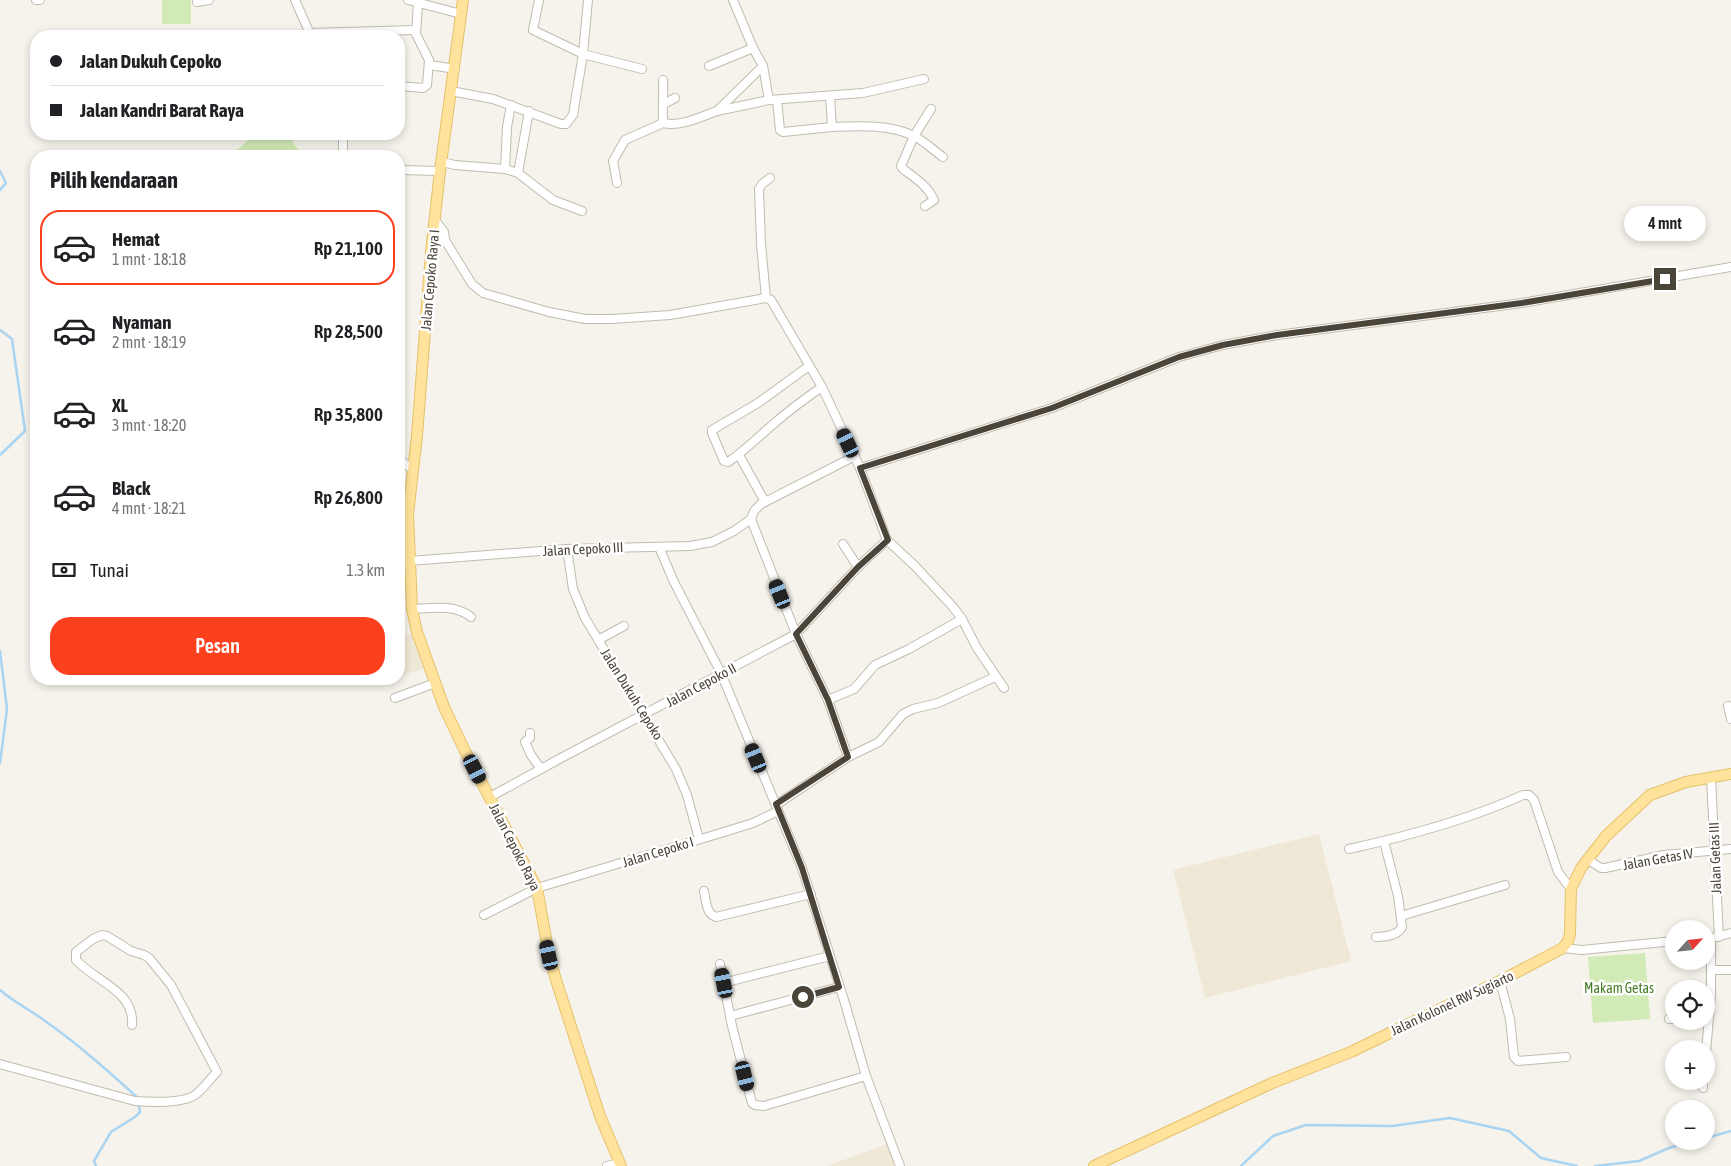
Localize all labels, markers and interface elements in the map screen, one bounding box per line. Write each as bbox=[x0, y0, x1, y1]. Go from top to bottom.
text: Jalan Dukuh Cepoko bbox=[80, 50, 222, 72]
text: Jalan Kandri Barat Raya bbox=[80, 99, 244, 121]
text: Pilih kendaraan bbox=[50, 167, 178, 193]
callout: 4 mnt bbox=[1624, 206, 1706, 242]
text: 4 mnt bbox=[1648, 214, 1682, 232]
icon: car bbox=[52, 225, 97, 270]
text: Hemat bbox=[112, 228, 160, 250]
street label: Jalan Cepoko Raya I bbox=[418, 229, 442, 331]
text: Rp 21,100 bbox=[314, 237, 383, 259]
text: 1 mnt · 18:18 bbox=[112, 250, 186, 268]
route end bbox=[1654, 268, 1676, 290]
icon: car bbox=[52, 308, 97, 353]
text: Nyaman bbox=[112, 311, 171, 333]
text: Rp 28,500 bbox=[314, 320, 383, 342]
text: 2 mnt · 18:19 bbox=[112, 333, 186, 351]
icon: car bbox=[52, 391, 97, 436]
text: XL bbox=[112, 394, 128, 416]
text: Rp 35,800 bbox=[314, 403, 383, 425]
text: 3 mnt · 18:20 bbox=[112, 416, 186, 434]
car bbox=[834, 426, 861, 460]
icon: car bbox=[52, 474, 97, 519]
text: Black bbox=[112, 477, 150, 499]
text: Rp 26,800 bbox=[314, 486, 383, 508]
text: 4 mnt · 18:21 bbox=[112, 499, 186, 517]
street label: Jalan Cepoko III bbox=[542, 539, 624, 559]
icon: cash bbox=[50, 556, 78, 584]
text: Tunai bbox=[90, 559, 129, 581]
text: 1.3 km bbox=[346, 561, 385, 579]
car bbox=[767, 577, 792, 611]
button: Pesan bbox=[50, 617, 385, 675]
street label: Jalan Dukuh Cepoko bbox=[598, 645, 666, 743]
street label: Jalan Cepoko II bbox=[663, 660, 739, 710]
car bbox=[743, 741, 768, 775]
car bbox=[461, 752, 488, 786]
street label: Jalan Cepoko Raya bbox=[486, 801, 544, 893]
street label: Jalan Getas III bbox=[1706, 822, 1724, 894]
street label: Jalan Cepoko I bbox=[620, 834, 696, 870]
street label: Jalan Getas IV bbox=[1621, 845, 1695, 873]
north arrow bbox=[1665, 920, 1715, 970]
map controls bbox=[1665, 920, 1715, 1150]
car bbox=[538, 939, 559, 971]
car bbox=[713, 967, 734, 999]
street label: Jalan Kolonel RW Sugiarto bbox=[1388, 967, 1516, 1039]
park label: Makam Getas bbox=[1584, 980, 1654, 996]
button: locate bbox=[1665, 980, 1715, 1030]
route start bbox=[792, 986, 814, 1008]
button: + bbox=[1665, 1040, 1715, 1090]
car bbox=[734, 1060, 755, 1092]
button: − bbox=[1665, 1100, 1715, 1150]

